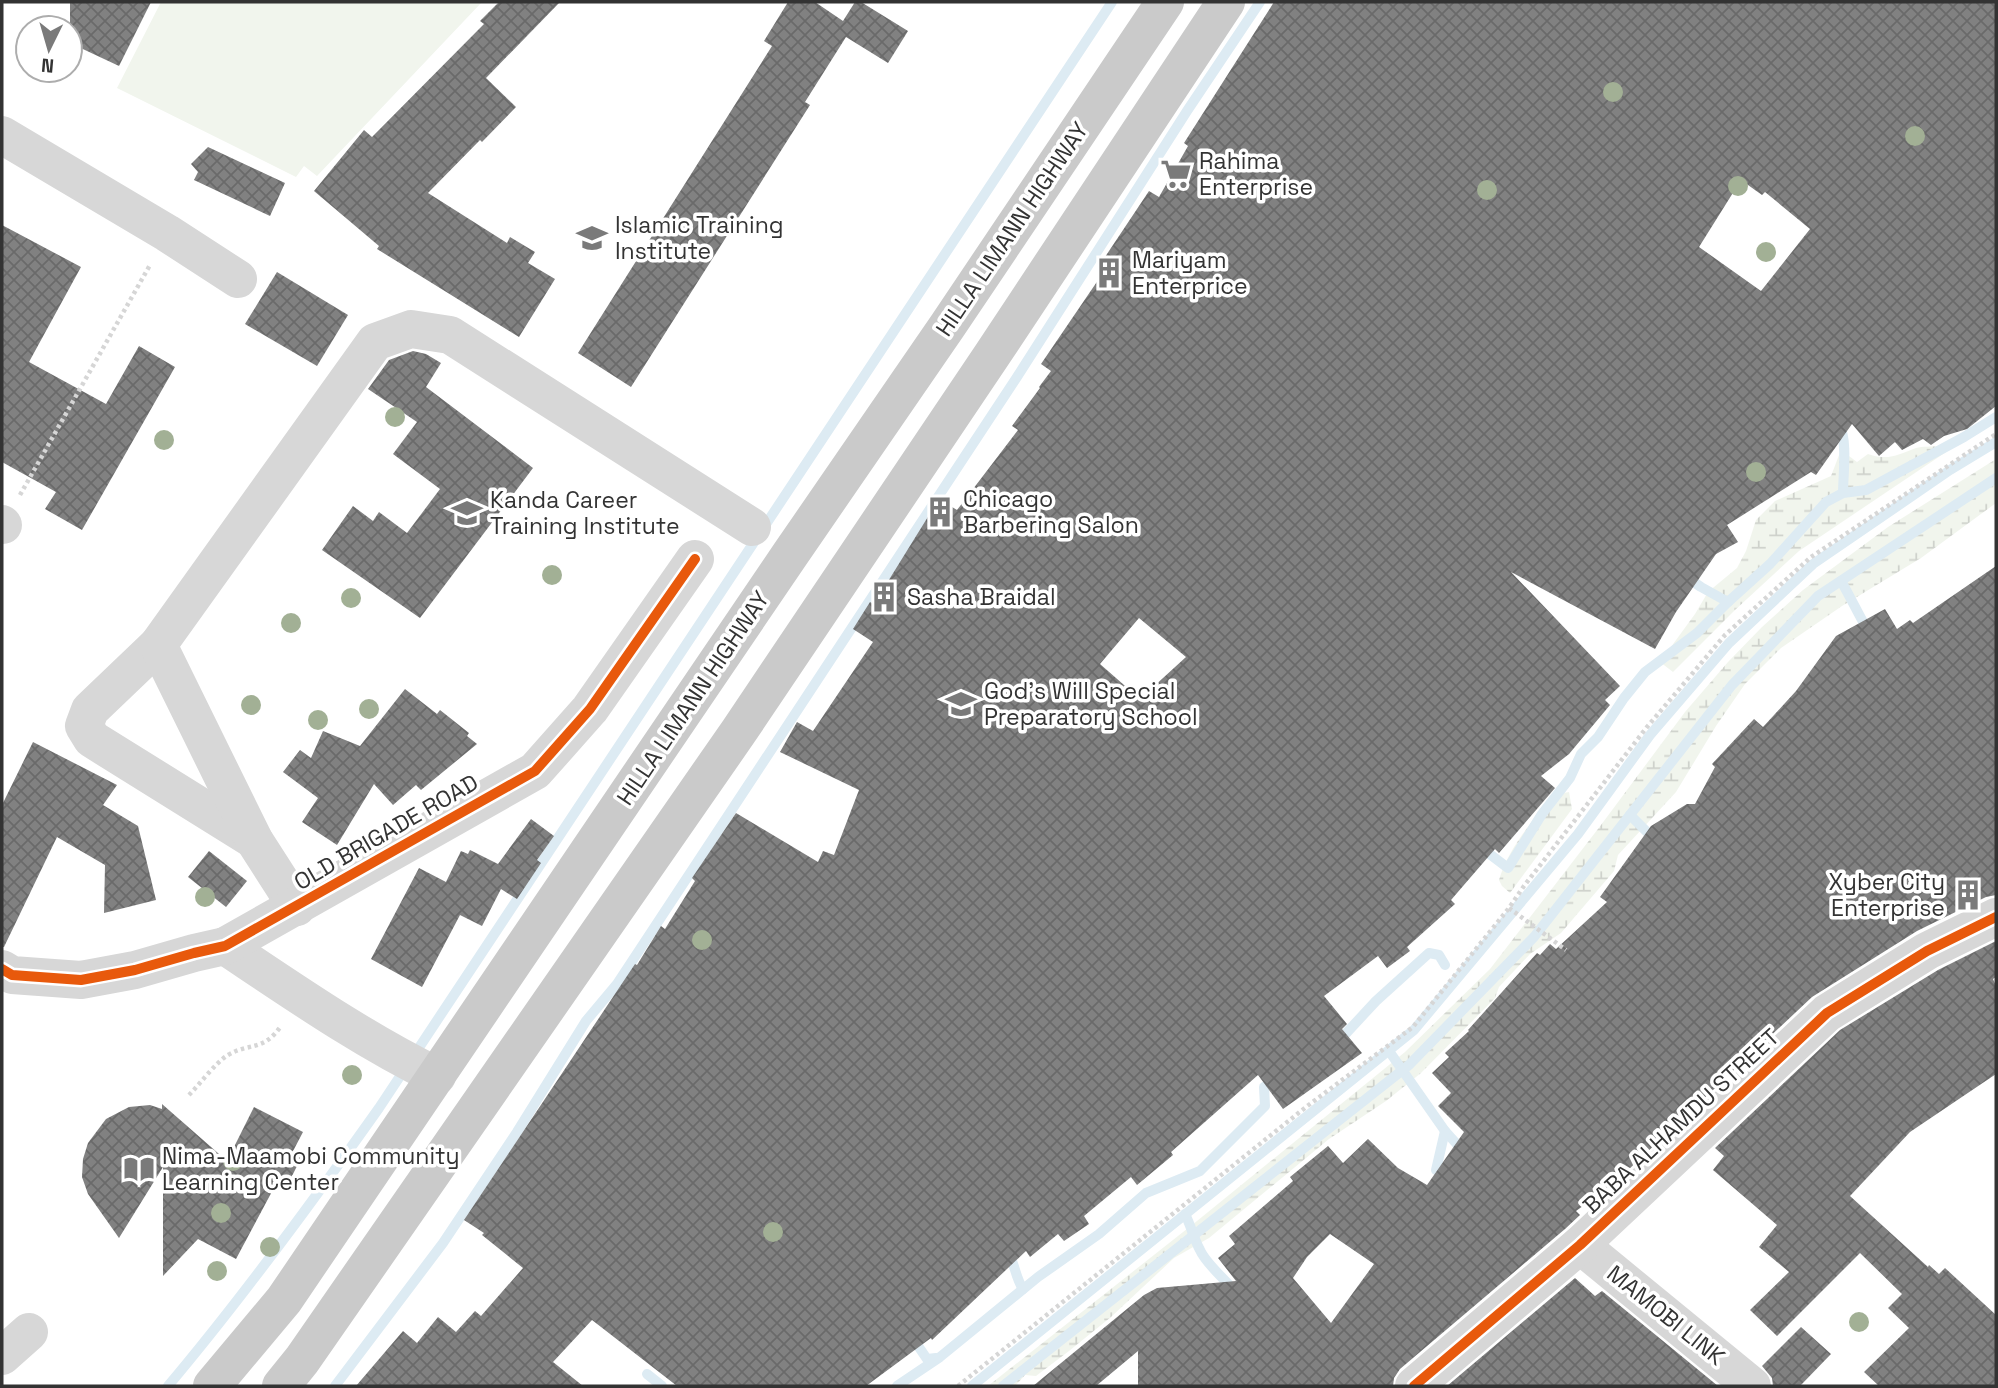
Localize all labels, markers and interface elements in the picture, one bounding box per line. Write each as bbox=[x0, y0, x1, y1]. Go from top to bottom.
north arrow bbox=[14, 14, 84, 84]
text: N bbox=[40, 52, 55, 78]
street label: HILLA LIMANN HIGHWAY bbox=[929, 116, 1095, 342]
place label: Rahima Enterprise bbox=[1199, 146, 1313, 202]
supermarket icon: Rahima Enterprise bbox=[1159, 157, 1193, 191]
place label: Islamic Training Institute bbox=[615, 210, 784, 266]
school or university icon: Islamic Training Institute bbox=[575, 221, 609, 255]
place label: Mariyam Enterprice bbox=[1132, 245, 1248, 301]
building icon: Mariyam Enterprice bbox=[1092, 256, 1126, 290]
place label: Chicago Barbering Salon bbox=[963, 484, 1139, 540]
place label: Kanda Career Training Institute bbox=[490, 485, 680, 541]
building icon: Chicago Barbering Salon bbox=[923, 495, 957, 529]
school or university icon: Kanda Career Training Institute bbox=[450, 496, 484, 530]
building icon: Sasha Braidal bbox=[867, 580, 901, 614]
place label: Sasha Braidal bbox=[907, 582, 1056, 612]
street label: HILLA LIMANN HIGHWAY bbox=[610, 585, 776, 811]
place label: God's Will Special Preparatory School bbox=[984, 676, 1198, 732]
school or university icon: God's Will Special Preparatory School bbox=[944, 687, 978, 721]
street label: OLD BRIGADE ROAD bbox=[289, 767, 483, 897]
place label: Xyber City Enterprise bbox=[1828, 867, 1945, 923]
building icon: Xyber City Enterprise bbox=[1951, 878, 1985, 912]
street label: BABA ALHAMDU STREET bbox=[1576, 1022, 1786, 1220]
place label: Nima-Maamobi Community Learning Center bbox=[162, 1141, 460, 1197]
library icon: Nima-Maamobi Community Learning Center bbox=[122, 1152, 156, 1186]
street label: MAMOBI LINK bbox=[1601, 1258, 1731, 1372]

